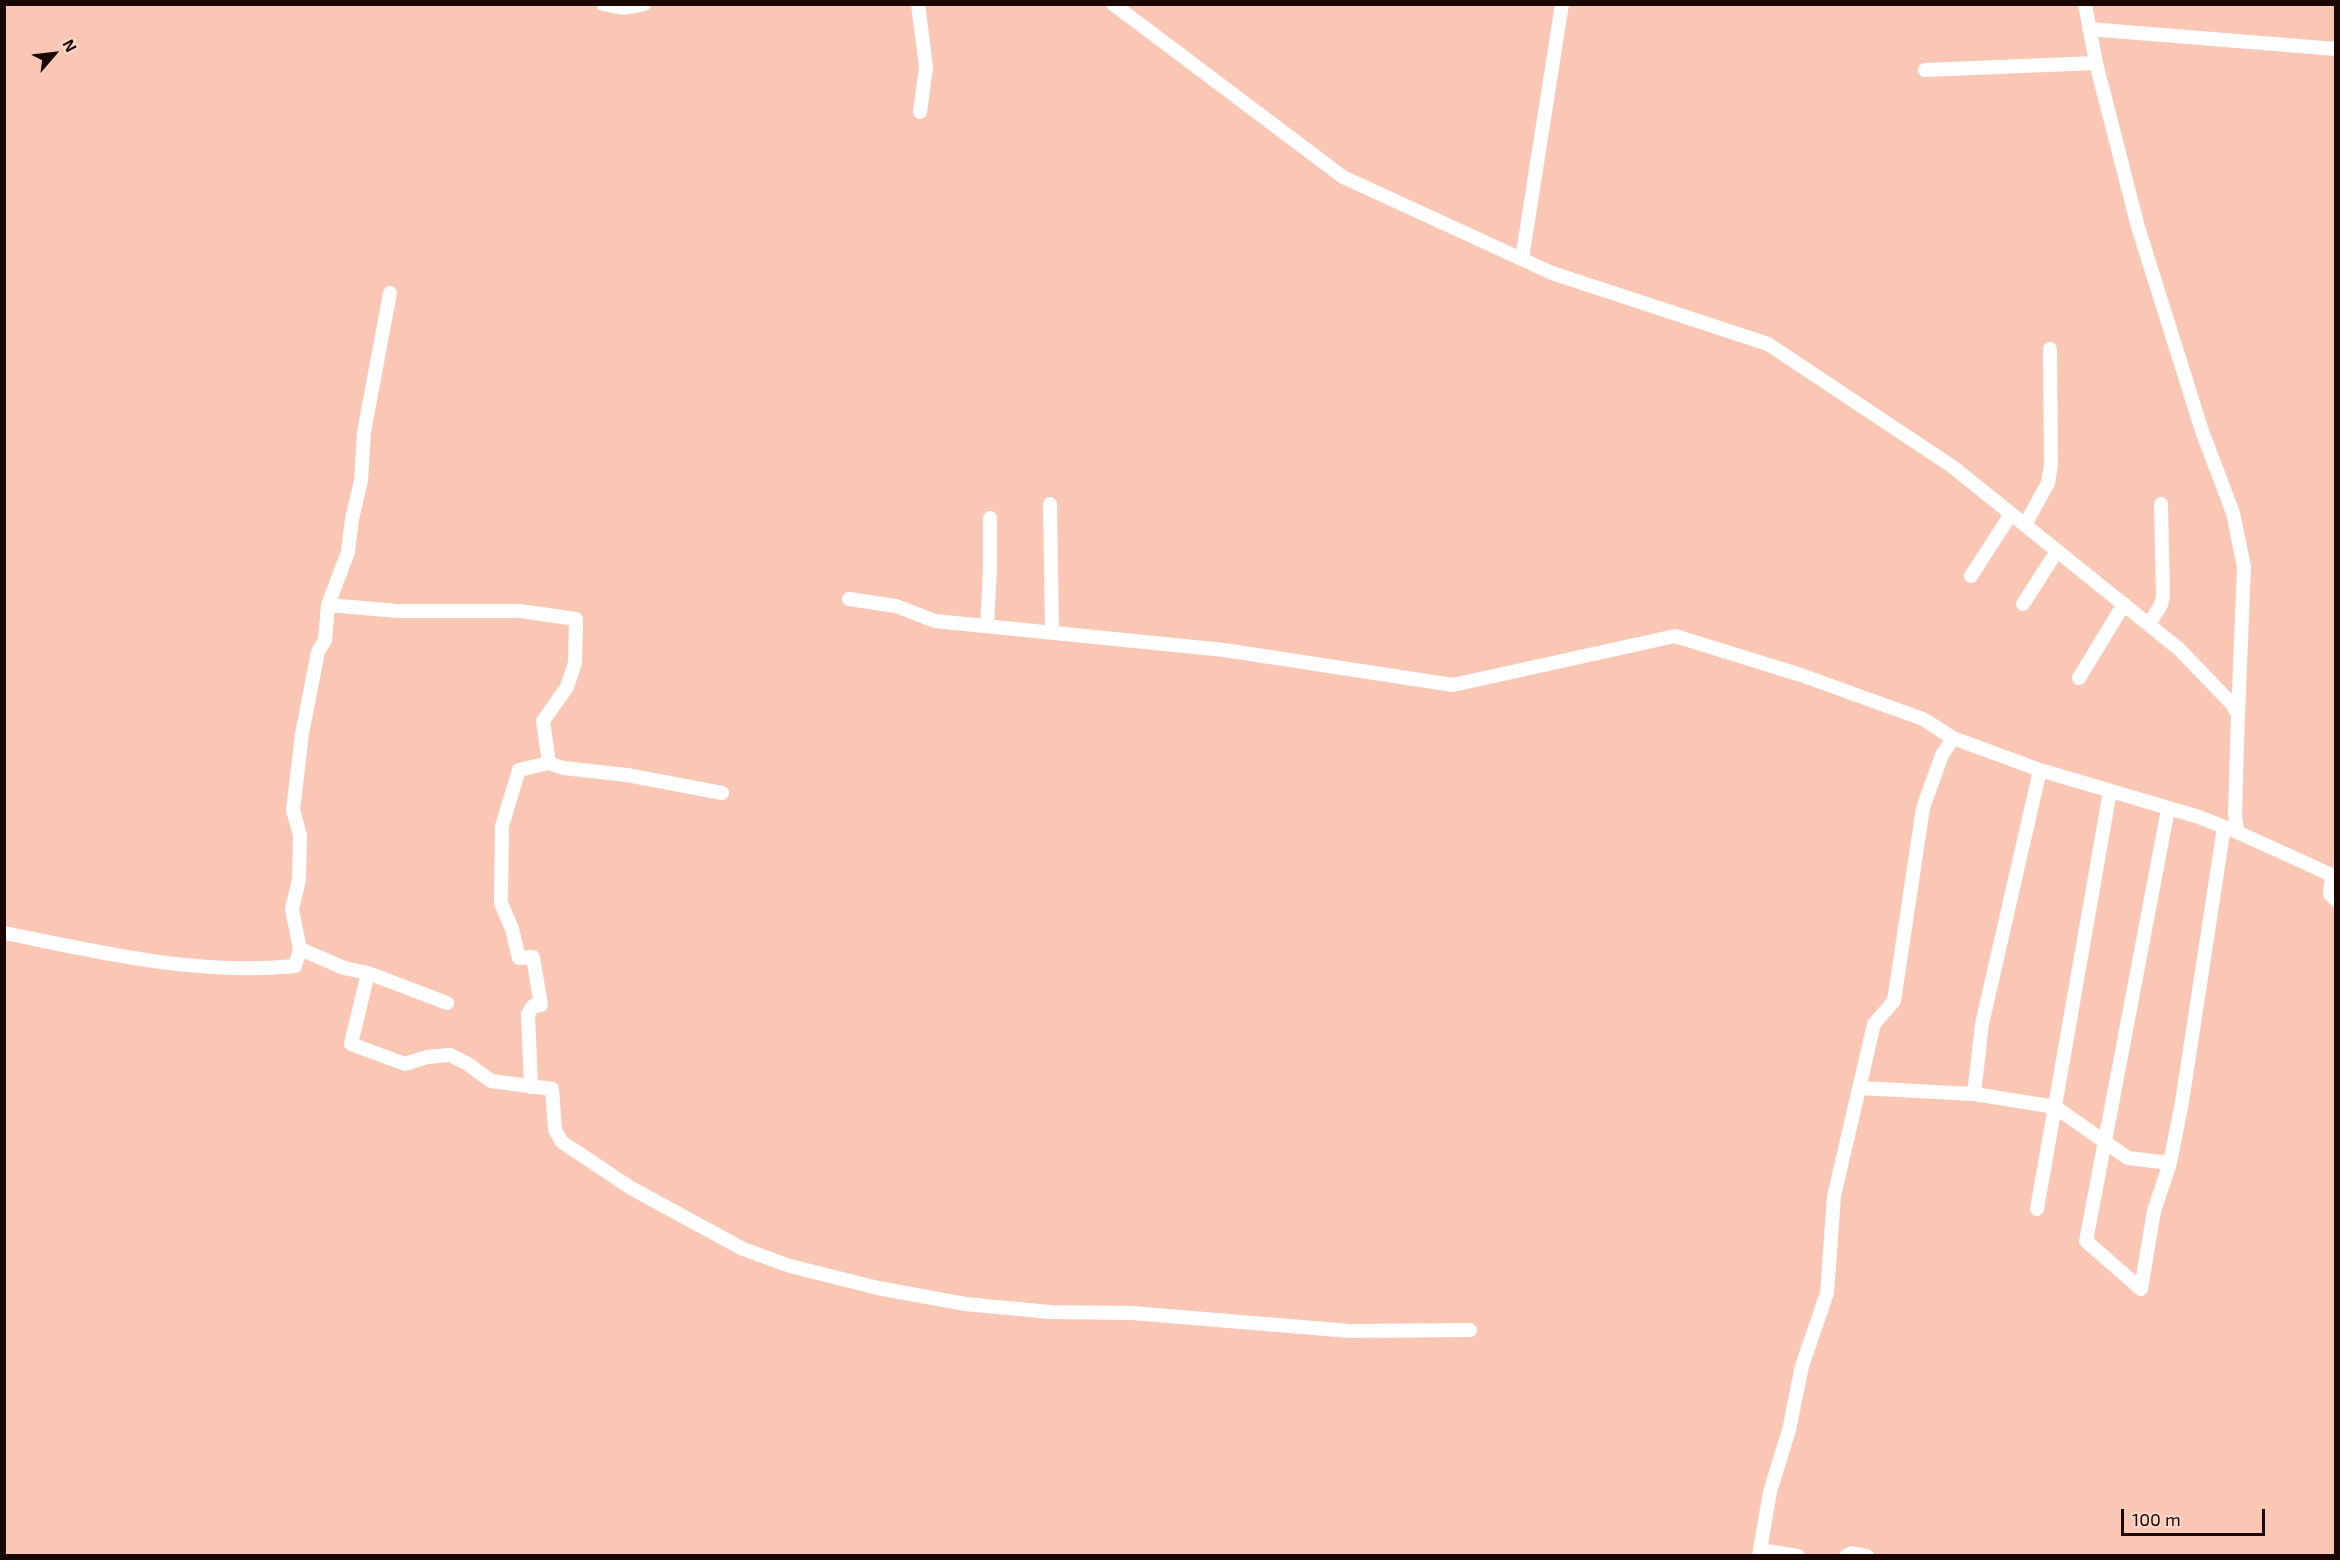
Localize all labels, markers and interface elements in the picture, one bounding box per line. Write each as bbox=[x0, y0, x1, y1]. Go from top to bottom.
north arrow bbox=[24, 24, 84, 84]
text: N bbox=[59, 36, 81, 55]
scale bar bbox=[2124, 1497, 2268, 1535]
text: 100 m bbox=[2132, 1508, 2181, 1530]

